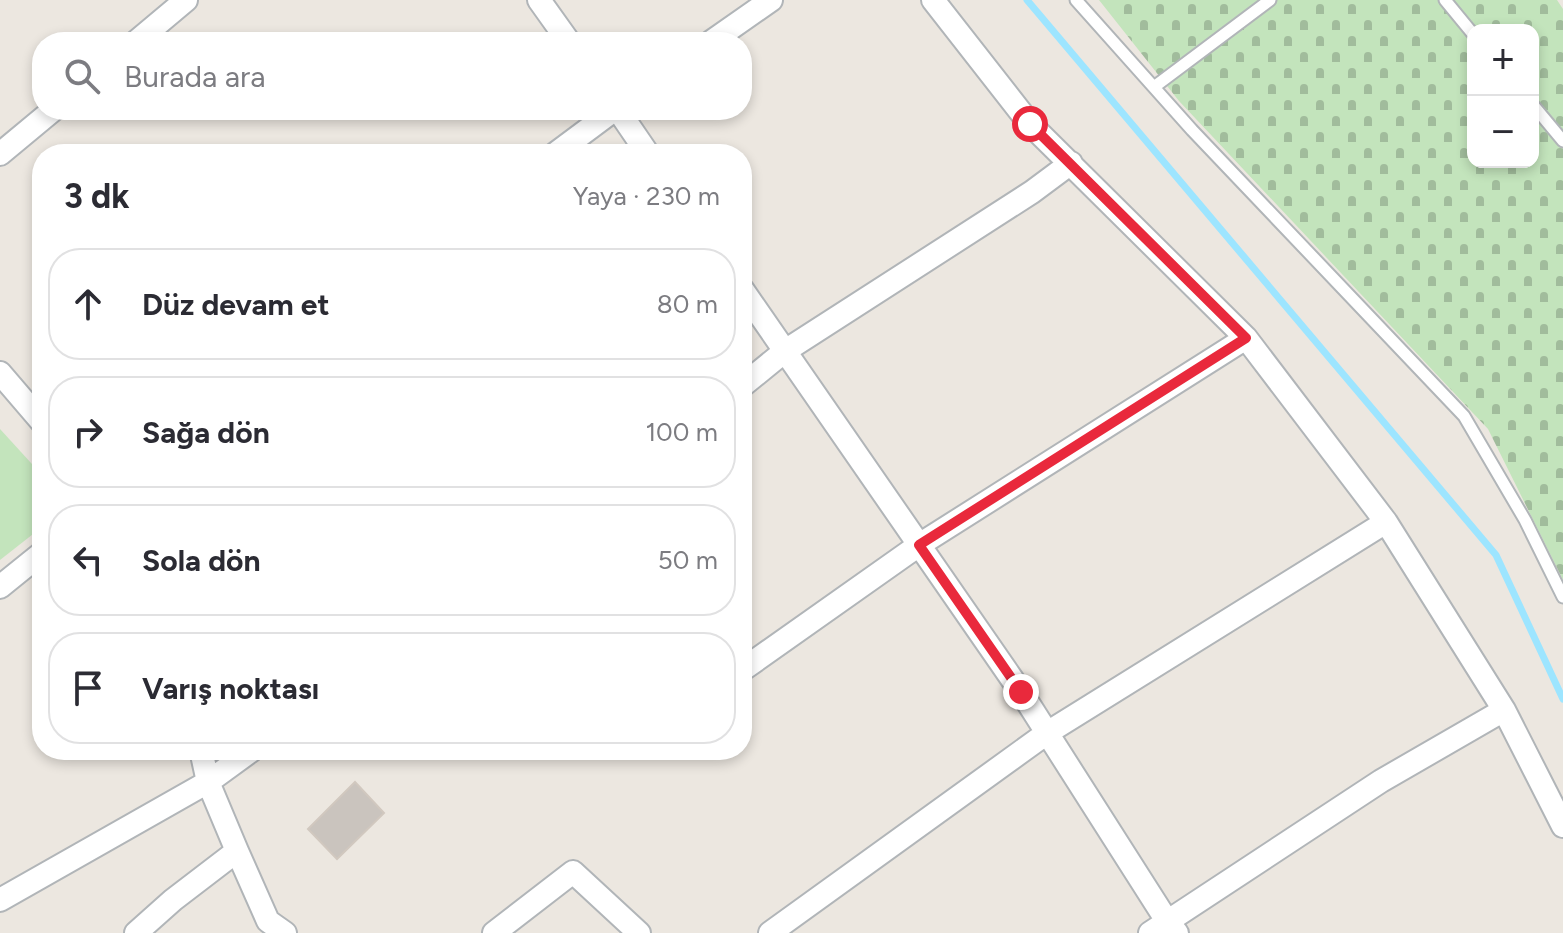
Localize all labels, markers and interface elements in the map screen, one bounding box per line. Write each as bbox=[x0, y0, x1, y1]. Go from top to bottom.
map controls bbox=[1467, 24, 1539, 168]
button: + bbox=[1467, 24, 1539, 96]
search box bbox=[32, 32, 752, 120]
icon: search bbox=[60, 54, 104, 98]
text: Burada ara bbox=[124, 58, 266, 95]
button: − bbox=[1467, 96, 1539, 168]
route start bbox=[1012, 106, 1048, 142]
text: 3 dk bbox=[64, 176, 130, 217]
text: Yaya · 230 m bbox=[573, 180, 720, 212]
icon: ahead bbox=[66, 282, 110, 326]
text: Düz devam et bbox=[142, 286, 329, 323]
text: 80 m bbox=[657, 288, 718, 320]
icon: right bbox=[66, 410, 110, 454]
text: Sağa dön bbox=[142, 414, 270, 451]
text: 100 m bbox=[645, 416, 718, 448]
icon: left bbox=[66, 538, 110, 582]
text: Sola dön bbox=[142, 542, 260, 579]
text: 50 m bbox=[658, 544, 718, 576]
icon: arrive bbox=[66, 666, 110, 710]
text: Varış noktası bbox=[142, 670, 319, 707]
route end bbox=[1003, 674, 1039, 710]

